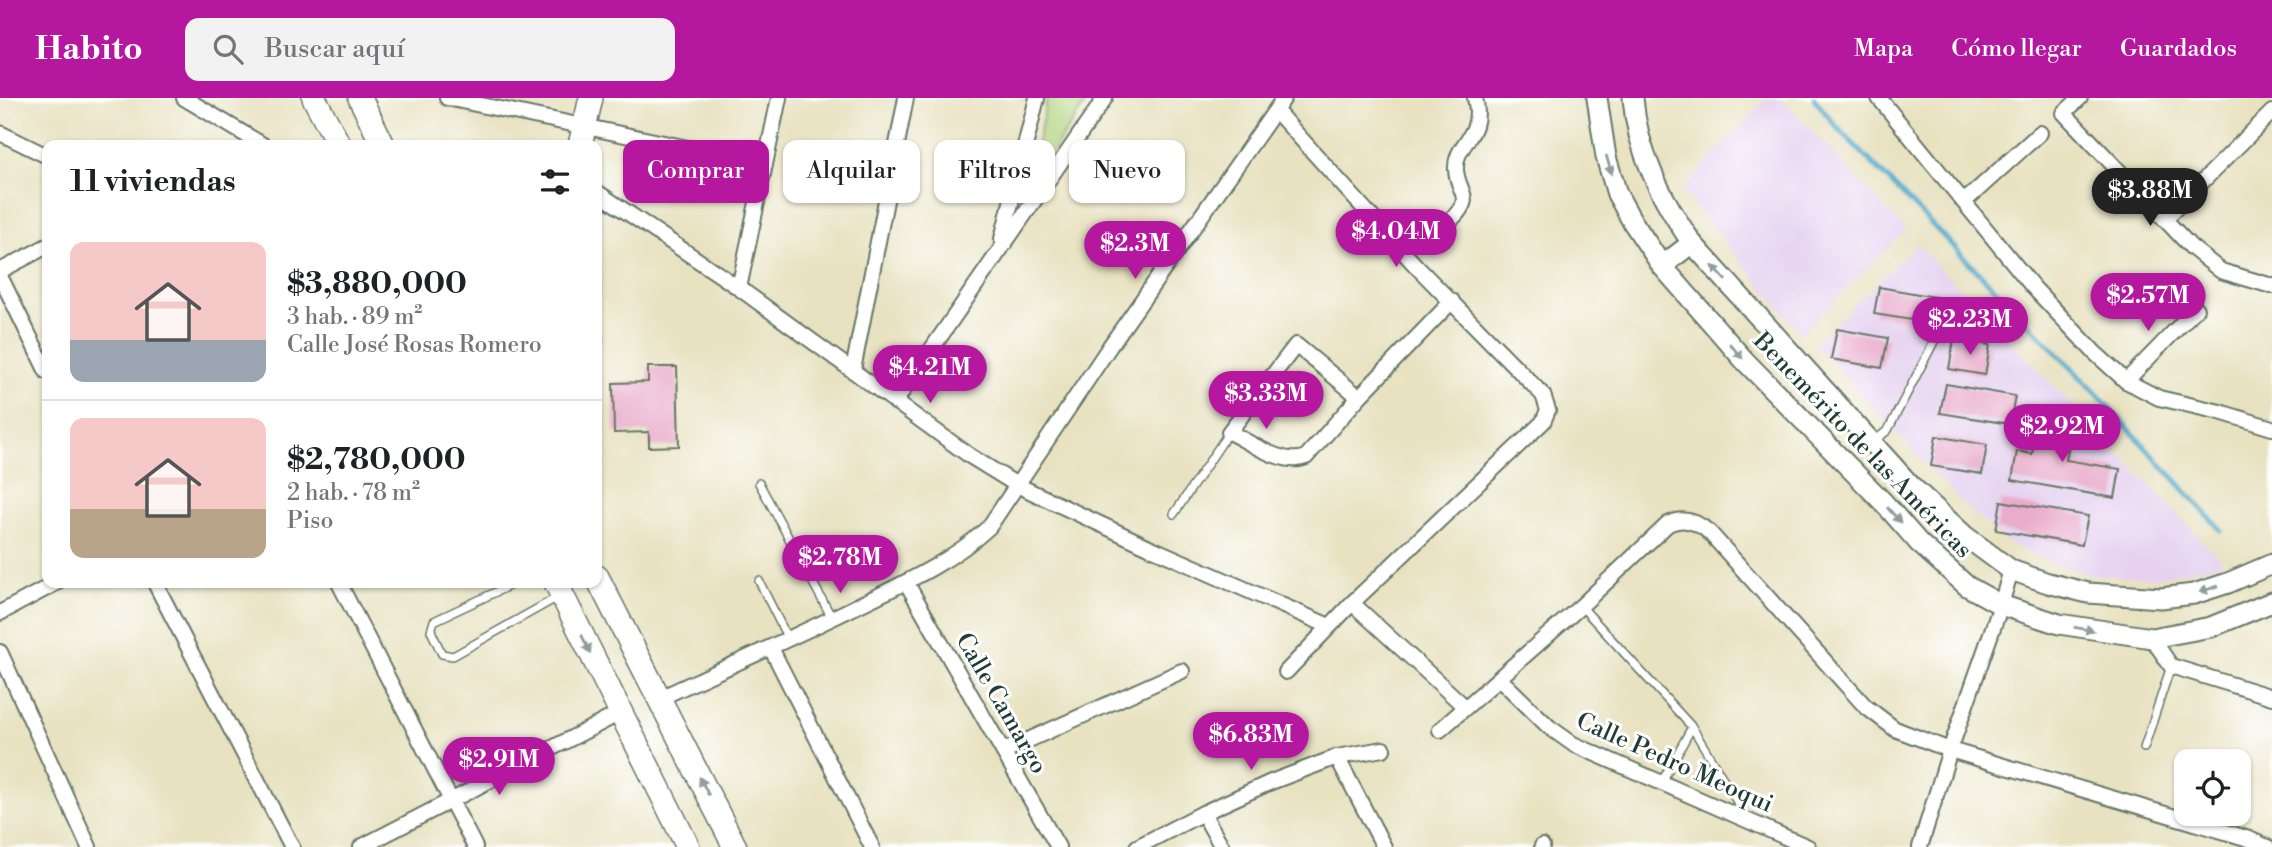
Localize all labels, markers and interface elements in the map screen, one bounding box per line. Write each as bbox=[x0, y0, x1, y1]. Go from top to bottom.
search box bbox=[185, 18, 675, 81]
text: Habito bbox=[35, 29, 143, 70]
icon: search bbox=[209, 30, 247, 68]
text: Buscar aquí bbox=[265, 33, 405, 65]
text: Mapa bbox=[1854, 34, 1913, 64]
text: Cómo llegar bbox=[1951, 34, 2082, 64]
text: Guardados bbox=[2120, 34, 2237, 64]
chip: Comprar bbox=[623, 140, 769, 203]
chip: Alquilar bbox=[783, 140, 920, 203]
chip: Filtros bbox=[934, 140, 1055, 203]
chip: Nuevo bbox=[1069, 140, 1185, 203]
one-way arrow bbox=[1604, 155, 1614, 176]
text: 11 viviendas bbox=[70, 163, 236, 201]
icon: filters bbox=[536, 163, 574, 201]
pin: $3.88M bbox=[2093, 169, 2207, 228]
text: $3.88M bbox=[2108, 177, 2192, 205]
pin: $4.04M bbox=[1339, 209, 1453, 269]
text: $4.04M bbox=[1352, 218, 1440, 246]
pin: $2.3M bbox=[1086, 222, 1184, 281]
text: $2.3M bbox=[1100, 230, 1170, 258]
text: $3,880,000 bbox=[287, 265, 467, 303]
one-way arrow bbox=[1712, 265, 1727, 282]
icon: home bbox=[126, 270, 210, 354]
pin: $2.57M bbox=[2091, 274, 2205, 333]
text: $2.57M bbox=[2107, 282, 2189, 310]
pin: $2.23M bbox=[1913, 298, 2027, 357]
text: 3 hab. · 89 m² bbox=[287, 303, 422, 331]
text: $2.23M bbox=[1928, 306, 2012, 334]
street label: Benemérito de las Américas bbox=[1746, 326, 1978, 565]
text: Calle José Rosas Romero bbox=[287, 331, 542, 359]
one-way arrow bbox=[1728, 342, 1743, 359]
pin: $4.21M bbox=[873, 345, 987, 405]
text: $4.21M bbox=[889, 354, 971, 382]
pin: $3.33M bbox=[1209, 372, 1323, 431]
text: $3.33M bbox=[1225, 380, 1307, 408]
pin: $2.92M bbox=[2005, 404, 2119, 464]
text: $2.92M bbox=[2020, 413, 2104, 441]
text: $2,780,000 bbox=[287, 441, 466, 479]
icon: home bbox=[126, 446, 210, 530]
text: 2 hab. · 78 m² bbox=[287, 479, 420, 507]
one-way arrow bbox=[1886, 506, 1901, 523]
text: Piso bbox=[287, 507, 333, 535]
pin: $2.78M bbox=[783, 536, 897, 595]
text: $2.78M bbox=[798, 544, 882, 572]
one-way arrow bbox=[2198, 585, 2219, 595]
one-way arrow bbox=[2073, 623, 2095, 634]
street label: Calle Camargo bbox=[949, 628, 1054, 779]
one-way arrow bbox=[580, 634, 592, 654]
street label: Calle Pedro Meoqui bbox=[1572, 706, 1778, 820]
pin: $6.83M bbox=[1194, 712, 1308, 772]
text: $6.83M bbox=[1209, 721, 1293, 749]
pin: $2.91M bbox=[442, 738, 556, 797]
text: $2.91M bbox=[459, 746, 539, 774]
map controls bbox=[2174, 749, 2251, 826]
button: locate bbox=[2174, 749, 2251, 826]
one-way arrow bbox=[699, 776, 710, 796]

